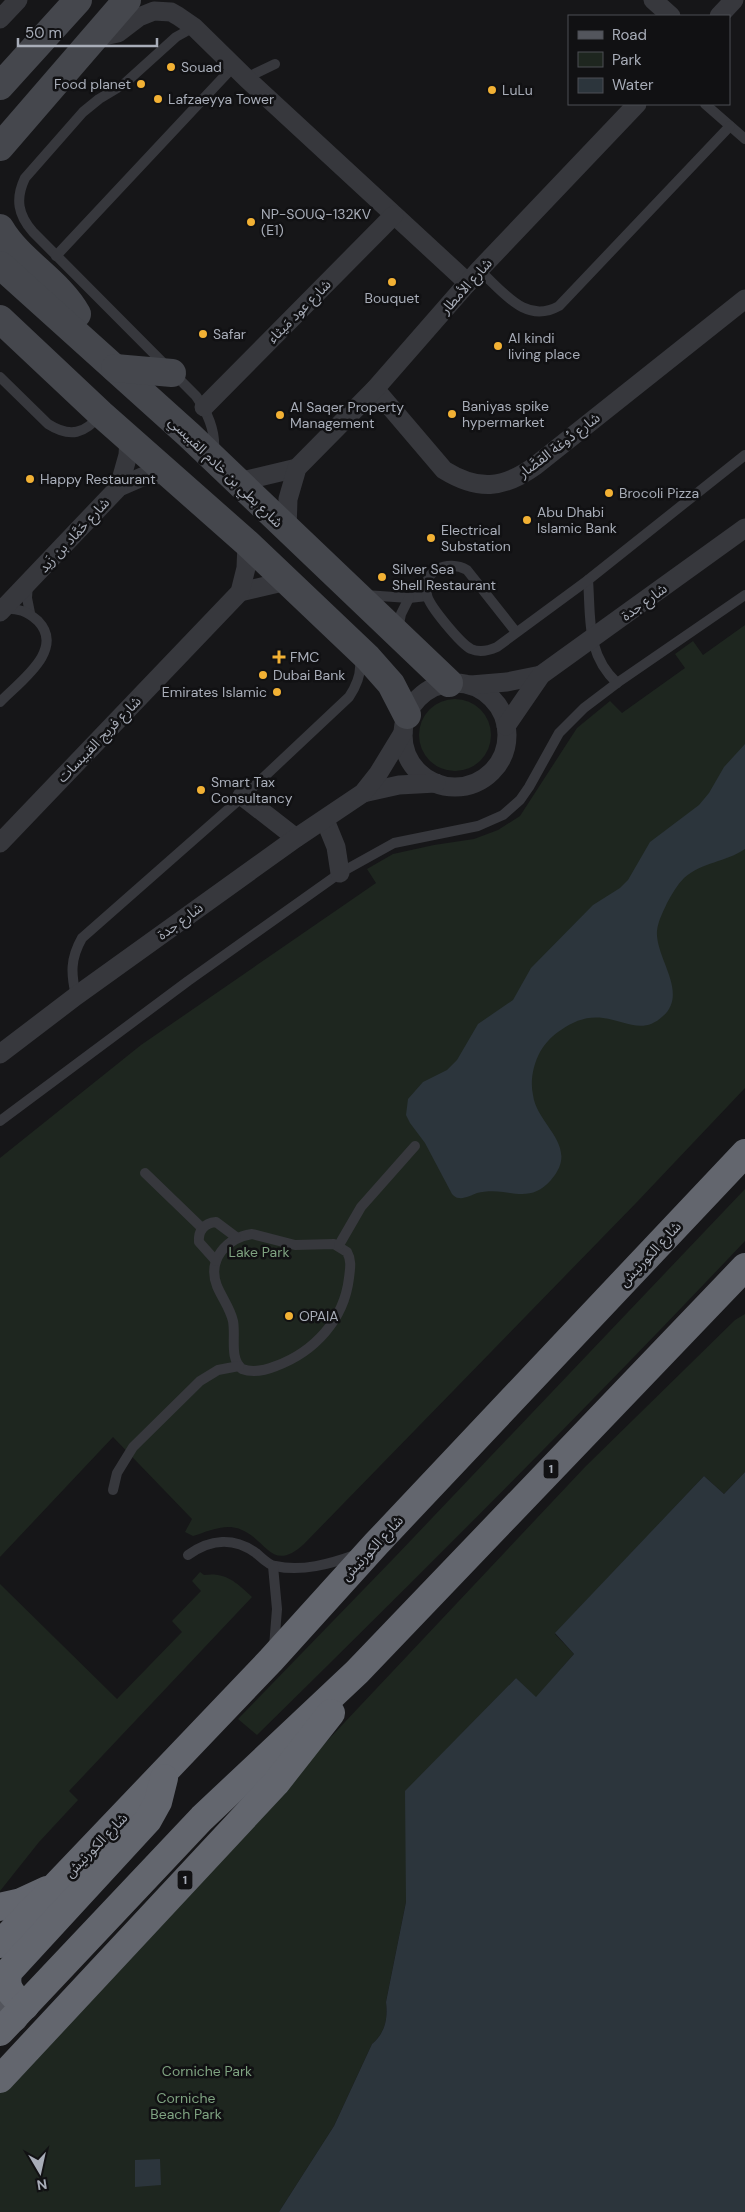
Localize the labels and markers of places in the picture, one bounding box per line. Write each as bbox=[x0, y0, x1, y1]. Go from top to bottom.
place label: Souad bbox=[181, 58, 222, 76]
marker: Souad bbox=[165, 61, 177, 73]
place label: Food planet bbox=[54, 75, 131, 93]
marker: Food planet bbox=[135, 78, 147, 90]
place label: LuLu bbox=[502, 81, 533, 99]
marker: LuLu bbox=[486, 84, 498, 96]
place label: Lafzaeyya Tower bbox=[168, 90, 274, 108]
marker: Lafzaeyya Tower bbox=[152, 93, 164, 105]
place label: NP-SOUQ-132KV (E1) bbox=[261, 205, 372, 239]
marker: NP-SOUQ-132KV (E1) bbox=[245, 216, 257, 228]
marker: Bouquet bbox=[386, 276, 398, 288]
place label: Bouquet bbox=[365, 289, 419, 307]
place label: Safar bbox=[213, 325, 246, 343]
marker: Safar bbox=[197, 328, 209, 340]
place label: Al kindi living place bbox=[508, 329, 580, 363]
marker: Al kindi living place bbox=[492, 340, 504, 352]
place label: Baniyas spike hypermarket bbox=[462, 397, 549, 431]
place label: Al Saqer Property Management bbox=[290, 398, 404, 432]
marker: Baniyas spike hypermarket bbox=[446, 408, 458, 420]
marker: Al Saqer Property Management bbox=[274, 409, 286, 421]
place label: Happy Restaurant bbox=[40, 470, 156, 488]
marker: Happy Restaurant bbox=[24, 473, 36, 485]
place label: Brocoli Pizza bbox=[619, 484, 699, 502]
marker: Brocoli Pizza bbox=[603, 487, 615, 499]
place label: Abu Dhabi Islamic Bank bbox=[537, 503, 617, 537]
marker: Abu Dhabi Islamic Bank bbox=[521, 514, 533, 526]
place label: Electrical Substation bbox=[441, 521, 511, 555]
marker: Electrical Substation bbox=[425, 532, 437, 544]
place label: Silver Sea Shell Restaurant bbox=[392, 560, 496, 594]
marker: Silver Sea Shell Restaurant bbox=[376, 571, 388, 583]
place label: FMC bbox=[290, 648, 319, 666]
marker: FMC bbox=[272, 650, 286, 664]
place label: Dubai Bank bbox=[273, 666, 345, 684]
marker: Dubai Bank bbox=[257, 669, 269, 681]
place label: Emirates Islamic bbox=[162, 683, 267, 701]
marker: Emirates Islamic bbox=[271, 686, 283, 698]
place label: Smart Tax Consultancy bbox=[211, 773, 293, 807]
marker: Smart Tax Consultancy bbox=[195, 784, 207, 796]
place label: OPAIA bbox=[299, 1307, 339, 1325]
marker: OPAIA bbox=[283, 1310, 295, 1322]

